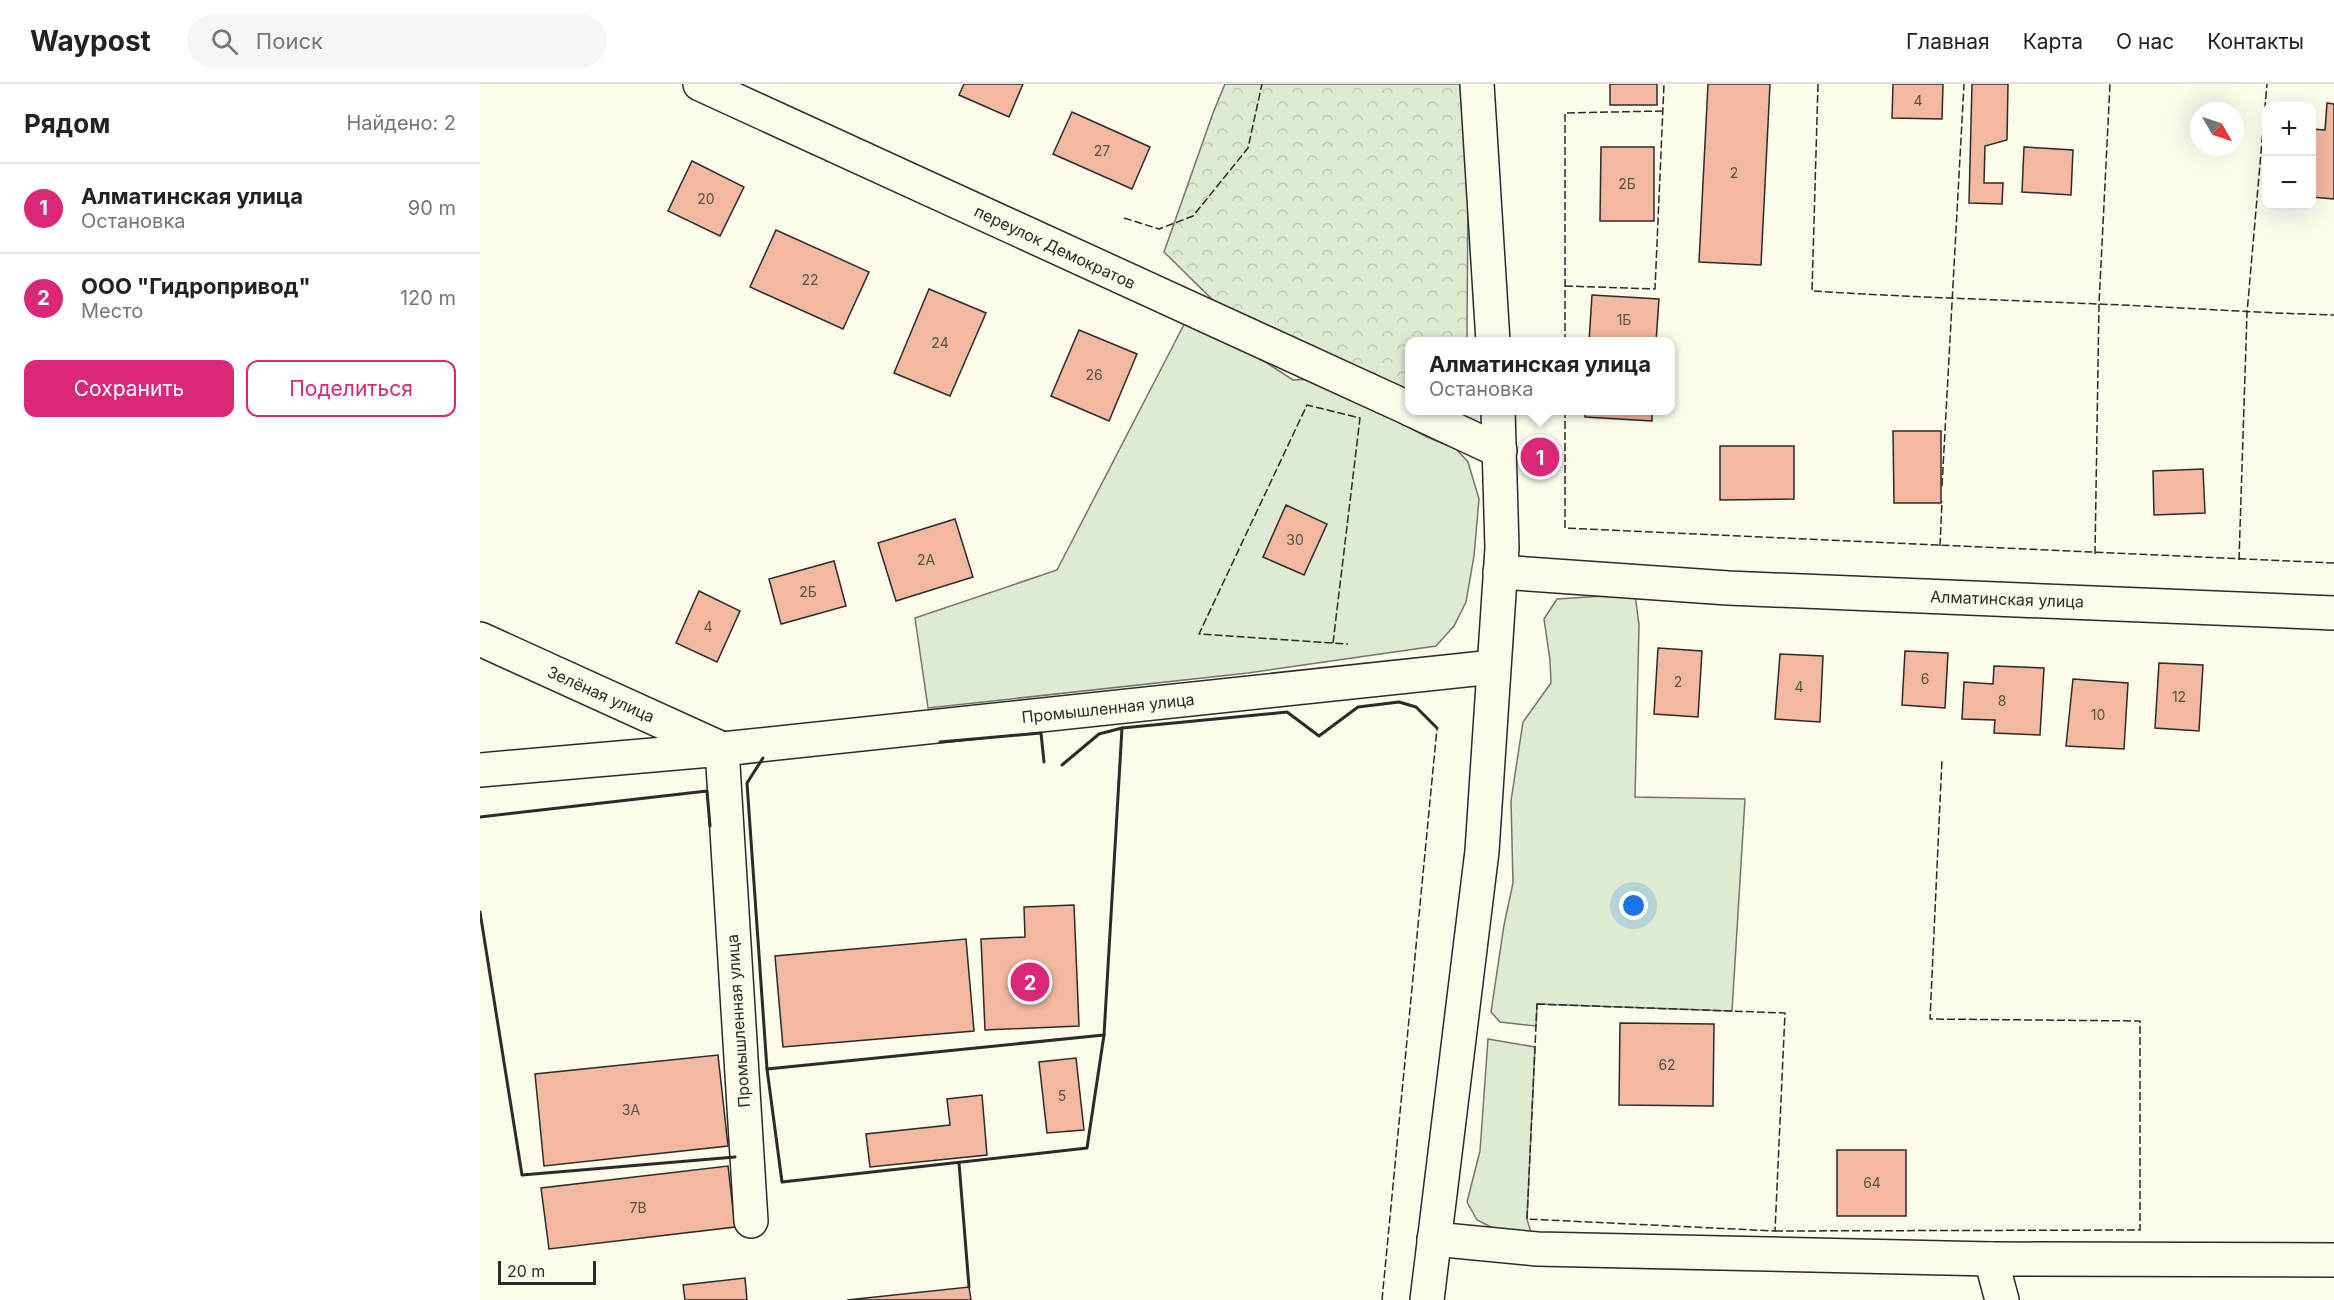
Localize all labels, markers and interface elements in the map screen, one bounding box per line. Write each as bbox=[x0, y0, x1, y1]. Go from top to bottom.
search box bbox=[187, 14, 607, 68]
text: Waypost bbox=[30, 24, 151, 58]
icon: search bbox=[208, 25, 241, 58]
text: Поиск bbox=[256, 28, 323, 54]
text: Главная bbox=[1906, 29, 1990, 54]
text: Карта bbox=[2023, 29, 2083, 54]
text: О нас bbox=[2116, 29, 2174, 54]
text: Контакты bbox=[2207, 29, 2304, 54]
house number: 4 bbox=[1913, 92, 1923, 109]
north arrow bbox=[2190, 102, 2244, 156]
map controls bbox=[2262, 102, 2316, 210]
button: + bbox=[2262, 102, 2316, 156]
text: Рядом bbox=[24, 108, 110, 139]
text: Найдено: 2 bbox=[346, 111, 456, 135]
house number: 27 bbox=[1094, 142, 1110, 159]
button: − bbox=[2262, 156, 2316, 210]
house number: 2 bbox=[1730, 164, 1738, 181]
house number: 2Б bbox=[1618, 175, 1636, 192]
text: Алматинская улица bbox=[81, 183, 303, 209]
house number: 20 bbox=[697, 190, 715, 207]
text: 1 bbox=[39, 196, 48, 220]
text: 90 m bbox=[408, 196, 456, 220]
street label: переулок Демократов bbox=[971, 201, 1139, 293]
text: Остановка bbox=[81, 209, 185, 233]
house number: 22 bbox=[801, 271, 819, 288]
text: ООО "Гидропривод" bbox=[81, 273, 311, 299]
text: 2 bbox=[37, 286, 50, 310]
text: 120 m bbox=[400, 286, 456, 310]
text: Место bbox=[81, 299, 143, 323]
house number: 1Б bbox=[1617, 311, 1631, 328]
house number: 24 bbox=[931, 334, 949, 351]
popup bbox=[1405, 337, 1675, 415]
text: Алматинская улица bbox=[1429, 351, 1651, 377]
button: Сохранить bbox=[24, 360, 234, 417]
button: Поделиться bbox=[246, 360, 456, 417]
house number: 26 bbox=[1085, 366, 1103, 383]
text: Остановка bbox=[1429, 377, 1533, 401]
pin: 1 bbox=[1520, 434, 1560, 479]
house number: 30 bbox=[1286, 531, 1304, 548]
house number: 2А bbox=[917, 551, 935, 568]
house number: 2Б bbox=[799, 583, 817, 600]
street label: Алматинская улица bbox=[1930, 586, 2084, 612]
house number: 4 bbox=[703, 618, 713, 635]
street label: Зелёная улица bbox=[544, 661, 658, 727]
house number: 6 bbox=[1921, 670, 1929, 687]
house number: 2 bbox=[1674, 673, 1682, 690]
house number: 4 bbox=[1794, 678, 1804, 695]
house number: 12 bbox=[2172, 688, 2186, 705]
street label: Промышленная улица bbox=[1021, 689, 1195, 727]
house number: 8 bbox=[1998, 692, 2006, 709]
house number: 10 bbox=[2091, 706, 2105, 723]
your location bbox=[1619, 891, 1648, 920]
street label: Промышленная улица bbox=[722, 934, 754, 1108]
pin: 2 bbox=[1010, 960, 1050, 1004]
house number: 62 bbox=[1658, 1056, 1676, 1073]
house number: 5 bbox=[1058, 1087, 1066, 1104]
house number: 3А bbox=[622, 1101, 640, 1118]
house number: 64 bbox=[1863, 1174, 1881, 1191]
house number: 7В bbox=[629, 1199, 647, 1216]
scale bar bbox=[498, 1258, 596, 1286]
text: 20 m bbox=[507, 1261, 545, 1281]

